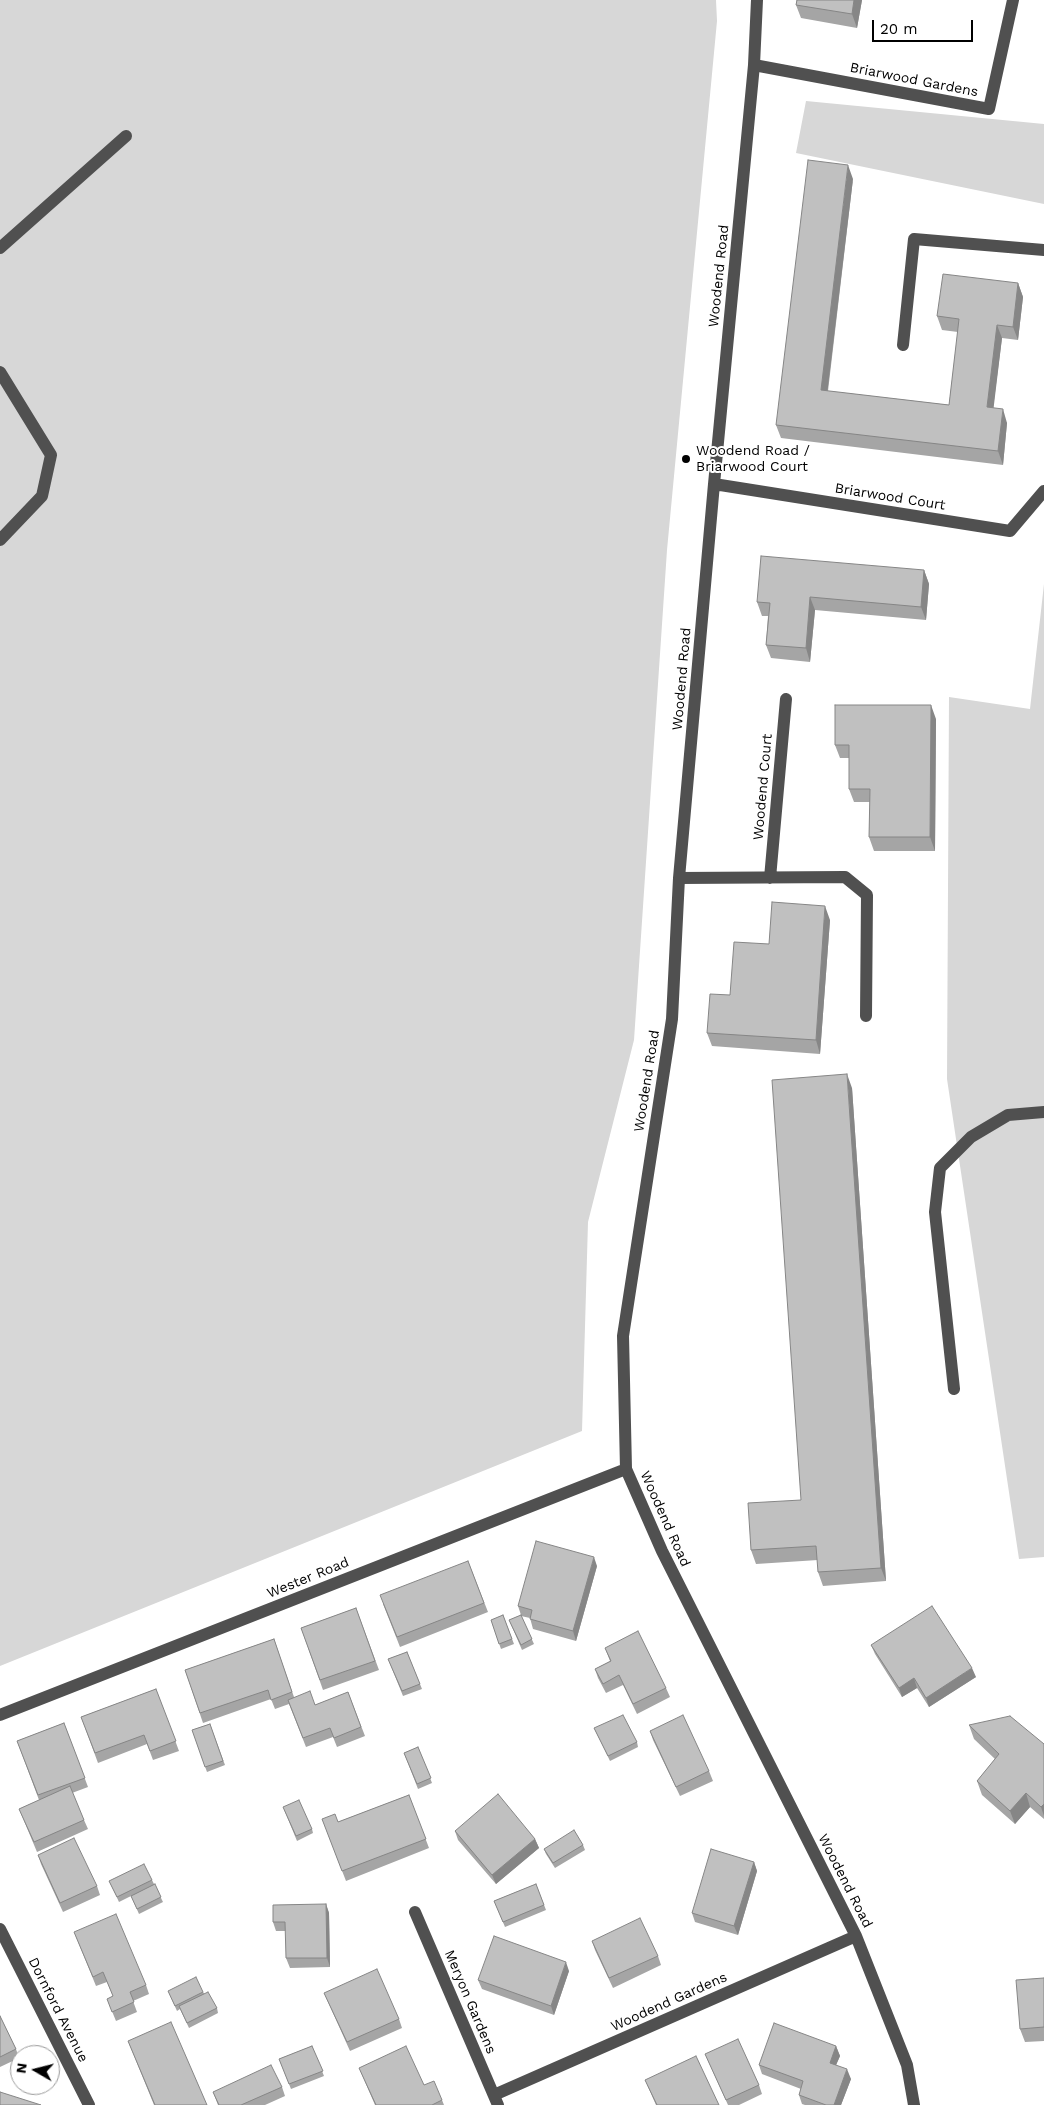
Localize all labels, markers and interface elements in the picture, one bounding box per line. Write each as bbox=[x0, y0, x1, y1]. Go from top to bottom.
scale bar bbox=[874, 10, 975, 42]
text: 20 m bbox=[880, 20, 918, 38]
street label: Briarwood Gardens bbox=[848, 59, 980, 101]
street label: Woodend Road bbox=[705, 224, 733, 328]
place label: Woodend Road / Briarwood Court bbox=[696, 443, 810, 476]
marker: Woodend Road / Briarwood Court bbox=[680, 453, 692, 465]
street label: Briarwood Court bbox=[833, 480, 947, 514]
street label: Woodend Road bbox=[669, 627, 695, 731]
street label: Woodend Court bbox=[750, 733, 776, 841]
street label: Woodend Road bbox=[631, 1029, 663, 1133]
street label: Woodend Road bbox=[636, 1469, 694, 1569]
street label: Wester Road bbox=[265, 1554, 351, 1602]
street label: Woodend Road bbox=[814, 1831, 876, 1931]
street label: Meryon Gardens bbox=[441, 1948, 499, 2056]
street label: Dornford Avenue bbox=[24, 1955, 92, 2065]
street label: Woodend Gardens bbox=[608, 1969, 730, 2035]
north arrow bbox=[10, 2045, 60, 2095]
text: N bbox=[12, 2062, 30, 2074]

